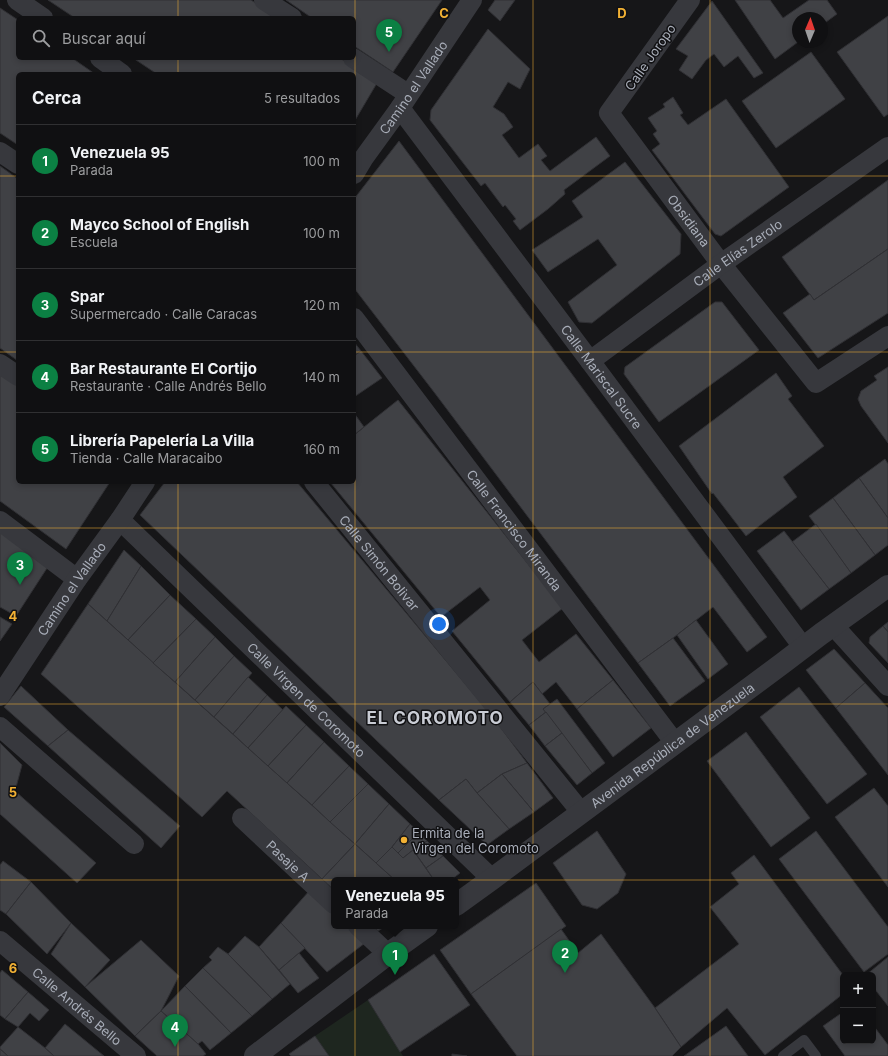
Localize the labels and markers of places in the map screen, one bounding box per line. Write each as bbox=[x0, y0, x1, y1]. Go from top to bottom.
pin: 5 bbox=[376, 19, 402, 52]
pin: 3 bbox=[7, 552, 33, 585]
place label: Ermita de la Virgen del Coromoto bbox=[412, 825, 539, 856]
marker: Ermita de la Virgen del Coromoto bbox=[399, 835, 409, 845]
pin: 2 bbox=[552, 940, 578, 973]
pin: 1 bbox=[382, 942, 408, 975]
pin: 4 bbox=[162, 1014, 188, 1047]

